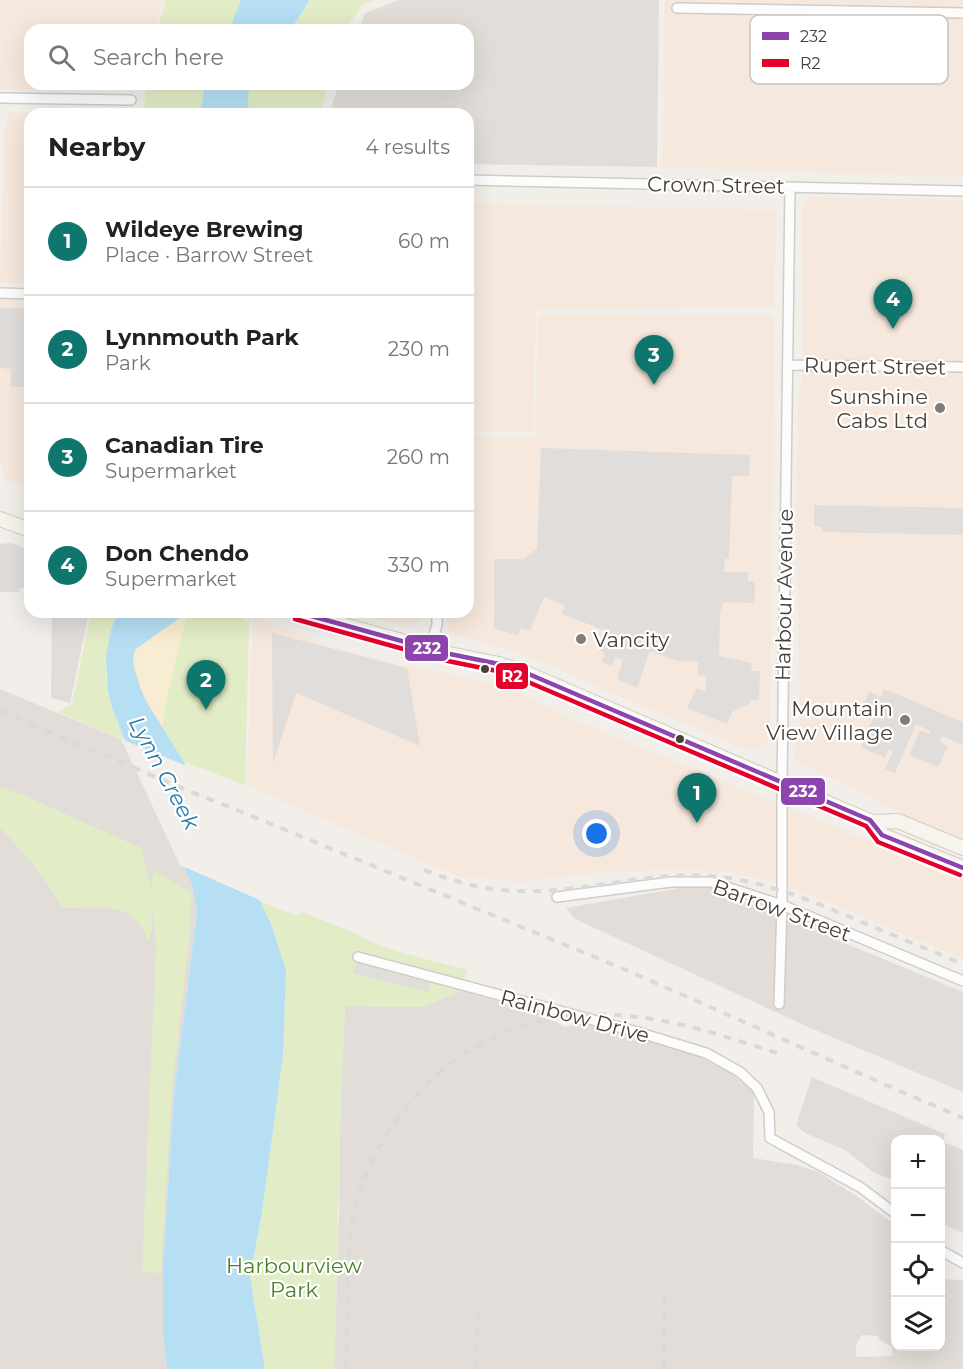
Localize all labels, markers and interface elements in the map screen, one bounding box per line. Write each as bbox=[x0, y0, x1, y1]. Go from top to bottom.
legend bbox=[750, 15, 948, 84]
search box bbox=[24, 24, 474, 90]
text: 232 bbox=[800, 27, 827, 46]
icon: search bbox=[45, 41, 78, 74]
text: Search here bbox=[93, 44, 224, 71]
text: R2 bbox=[800, 54, 821, 73]
text: Nearby bbox=[48, 131, 145, 163]
text: 4 results bbox=[365, 135, 450, 159]
street label: Crown Street bbox=[647, 171, 785, 199]
text: Wildeye Brewing bbox=[105, 216, 303, 243]
text: 1 bbox=[64, 229, 71, 253]
text: 60 m bbox=[398, 229, 450, 253]
text: Place · Barrow Street bbox=[105, 243, 313, 267]
pin: 4 bbox=[874, 280, 912, 329]
text: Lynnmouth Park bbox=[105, 324, 299, 351]
pin: 3 bbox=[634, 336, 674, 385]
text: 2 bbox=[62, 337, 73, 361]
text: 230 m bbox=[388, 337, 450, 361]
text: Park bbox=[105, 351, 151, 375]
street label: Rupert Street bbox=[804, 352, 946, 380]
place label: Sunshine Cabs Ltd bbox=[830, 384, 928, 433]
marker: Sunshine Cabs Ltd bbox=[933, 401, 947, 415]
text: Canadian Tire bbox=[105, 432, 264, 459]
text: 3 bbox=[62, 445, 73, 469]
text: 260 m bbox=[387, 445, 450, 469]
text: Supermarket bbox=[105, 459, 237, 483]
street label: Harbour Avenue bbox=[770, 509, 798, 681]
text: Don Chendo bbox=[105, 540, 249, 567]
text: 4 bbox=[61, 553, 74, 577]
text: 330 m bbox=[388, 553, 450, 577]
text: Supermarket bbox=[105, 567, 237, 591]
place label: Vancity bbox=[593, 627, 670, 652]
marker: Vancity bbox=[574, 632, 588, 646]
line badge: 232 bbox=[404, 634, 449, 662]
text: 232 bbox=[413, 639, 441, 658]
pin: 2 bbox=[186, 660, 226, 710]
line badge: R2 bbox=[495, 662, 529, 690]
unlabelled marker bbox=[479, 663, 491, 675]
text: R2 bbox=[501, 667, 523, 686]
place label: Mountain View Village bbox=[766, 696, 893, 745]
water label: Lynn Creek bbox=[123, 712, 206, 835]
marker: Mountain View Village bbox=[898, 713, 912, 727]
unlabelled marker bbox=[674, 733, 686, 745]
pin: 1 bbox=[678, 774, 716, 823]
line badge: 232 bbox=[780, 777, 826, 806]
text: 232 bbox=[789, 782, 817, 801]
your location bbox=[582, 819, 611, 848]
street label: Barrow Street bbox=[710, 873, 854, 947]
street label: Rainbow Drive bbox=[498, 984, 652, 1048]
map controls bbox=[891, 1135, 945, 1351]
button: + bbox=[891, 1135, 945, 1189]
button: − bbox=[891, 1189, 945, 1243]
button: locate bbox=[891, 1243, 945, 1297]
park label: Harbourview Park bbox=[226, 1253, 363, 1302]
button: layers bbox=[891, 1297, 945, 1351]

